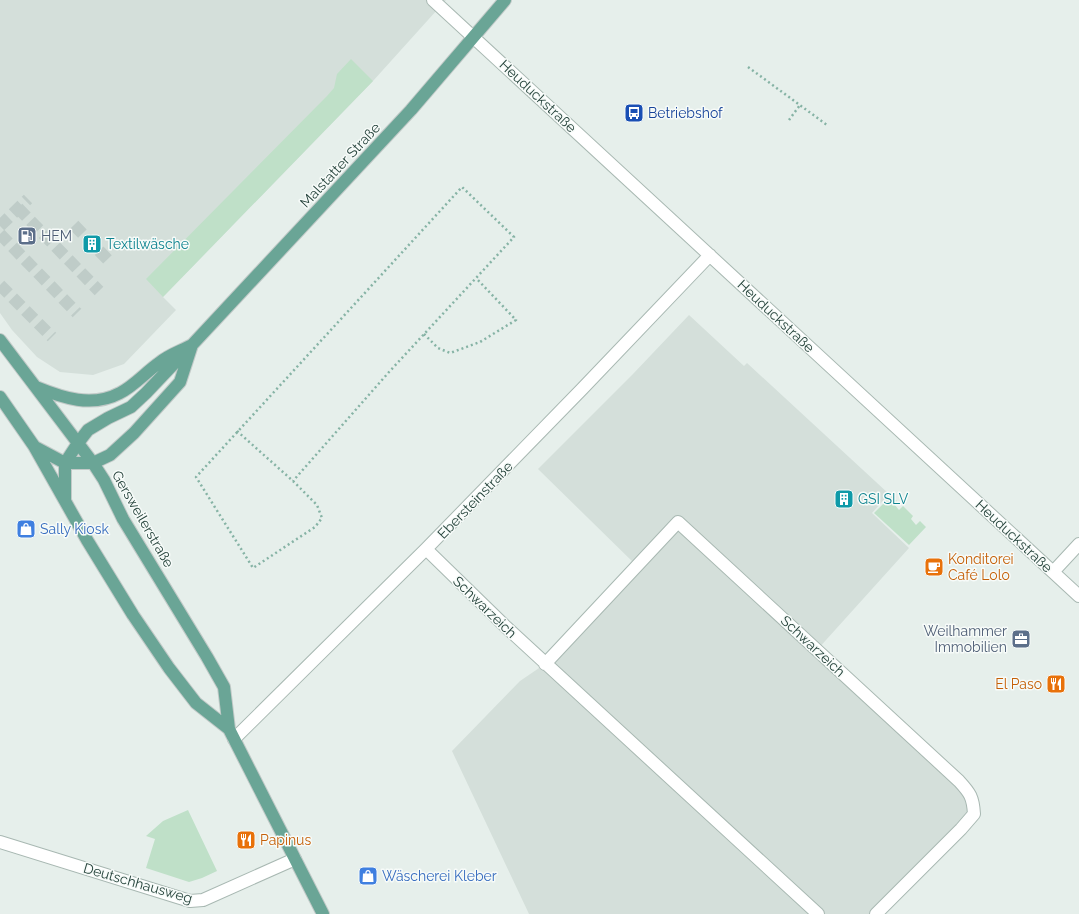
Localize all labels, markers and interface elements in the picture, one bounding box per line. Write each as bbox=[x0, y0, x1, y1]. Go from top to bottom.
street label: Heuduckstraße bbox=[496, 56, 580, 136]
bus stop icon: Betriebshof bbox=[623, 102, 645, 124]
place label: Betriebshof bbox=[648, 105, 724, 121]
street label: Malstatter Straße bbox=[297, 119, 383, 211]
fuel station icon: HEM bbox=[16, 225, 38, 247]
place label: HEM bbox=[41, 228, 72, 244]
building icon: Textilwäsche bbox=[81, 233, 103, 255]
place label: Textilwäsche bbox=[106, 236, 189, 252]
street label: Heuduckstraße bbox=[734, 276, 818, 356]
street label: Ebersteinstraße bbox=[434, 458, 516, 542]
street label: Gersweilerstraße bbox=[109, 468, 177, 570]
building icon: GSI SLV bbox=[833, 488, 855, 510]
place label: GSI SLV bbox=[858, 491, 909, 507]
street label: Heuduckstraße bbox=[972, 496, 1056, 576]
shop icon: Sally Kiosk bbox=[15, 518, 37, 540]
place label: Sally Kiosk bbox=[40, 521, 109, 537]
place label: Konditorei Café Lolo bbox=[948, 551, 1014, 583]
cafe icon: Konditorei Café Lolo bbox=[923, 556, 945, 578]
street label: Schwarzeich bbox=[450, 573, 520, 641]
street label: Schwarzeich bbox=[778, 612, 848, 680]
place label: Weilhammer Immobilien bbox=[924, 623, 1007, 655]
office icon: Weilhammer Immobilien bbox=[1010, 628, 1032, 650]
restaurant icon: El Paso bbox=[1045, 673, 1067, 695]
place label: El Paso bbox=[995, 676, 1042, 692]
restaurant icon: Papinus bbox=[235, 829, 257, 851]
place label: Papinus bbox=[260, 832, 311, 848]
street label: Deutschhausweg bbox=[82, 860, 194, 906]
shop icon: Wäscherei Kleber bbox=[357, 865, 379, 887]
place label: Wäscherei Kleber bbox=[382, 868, 497, 884]

